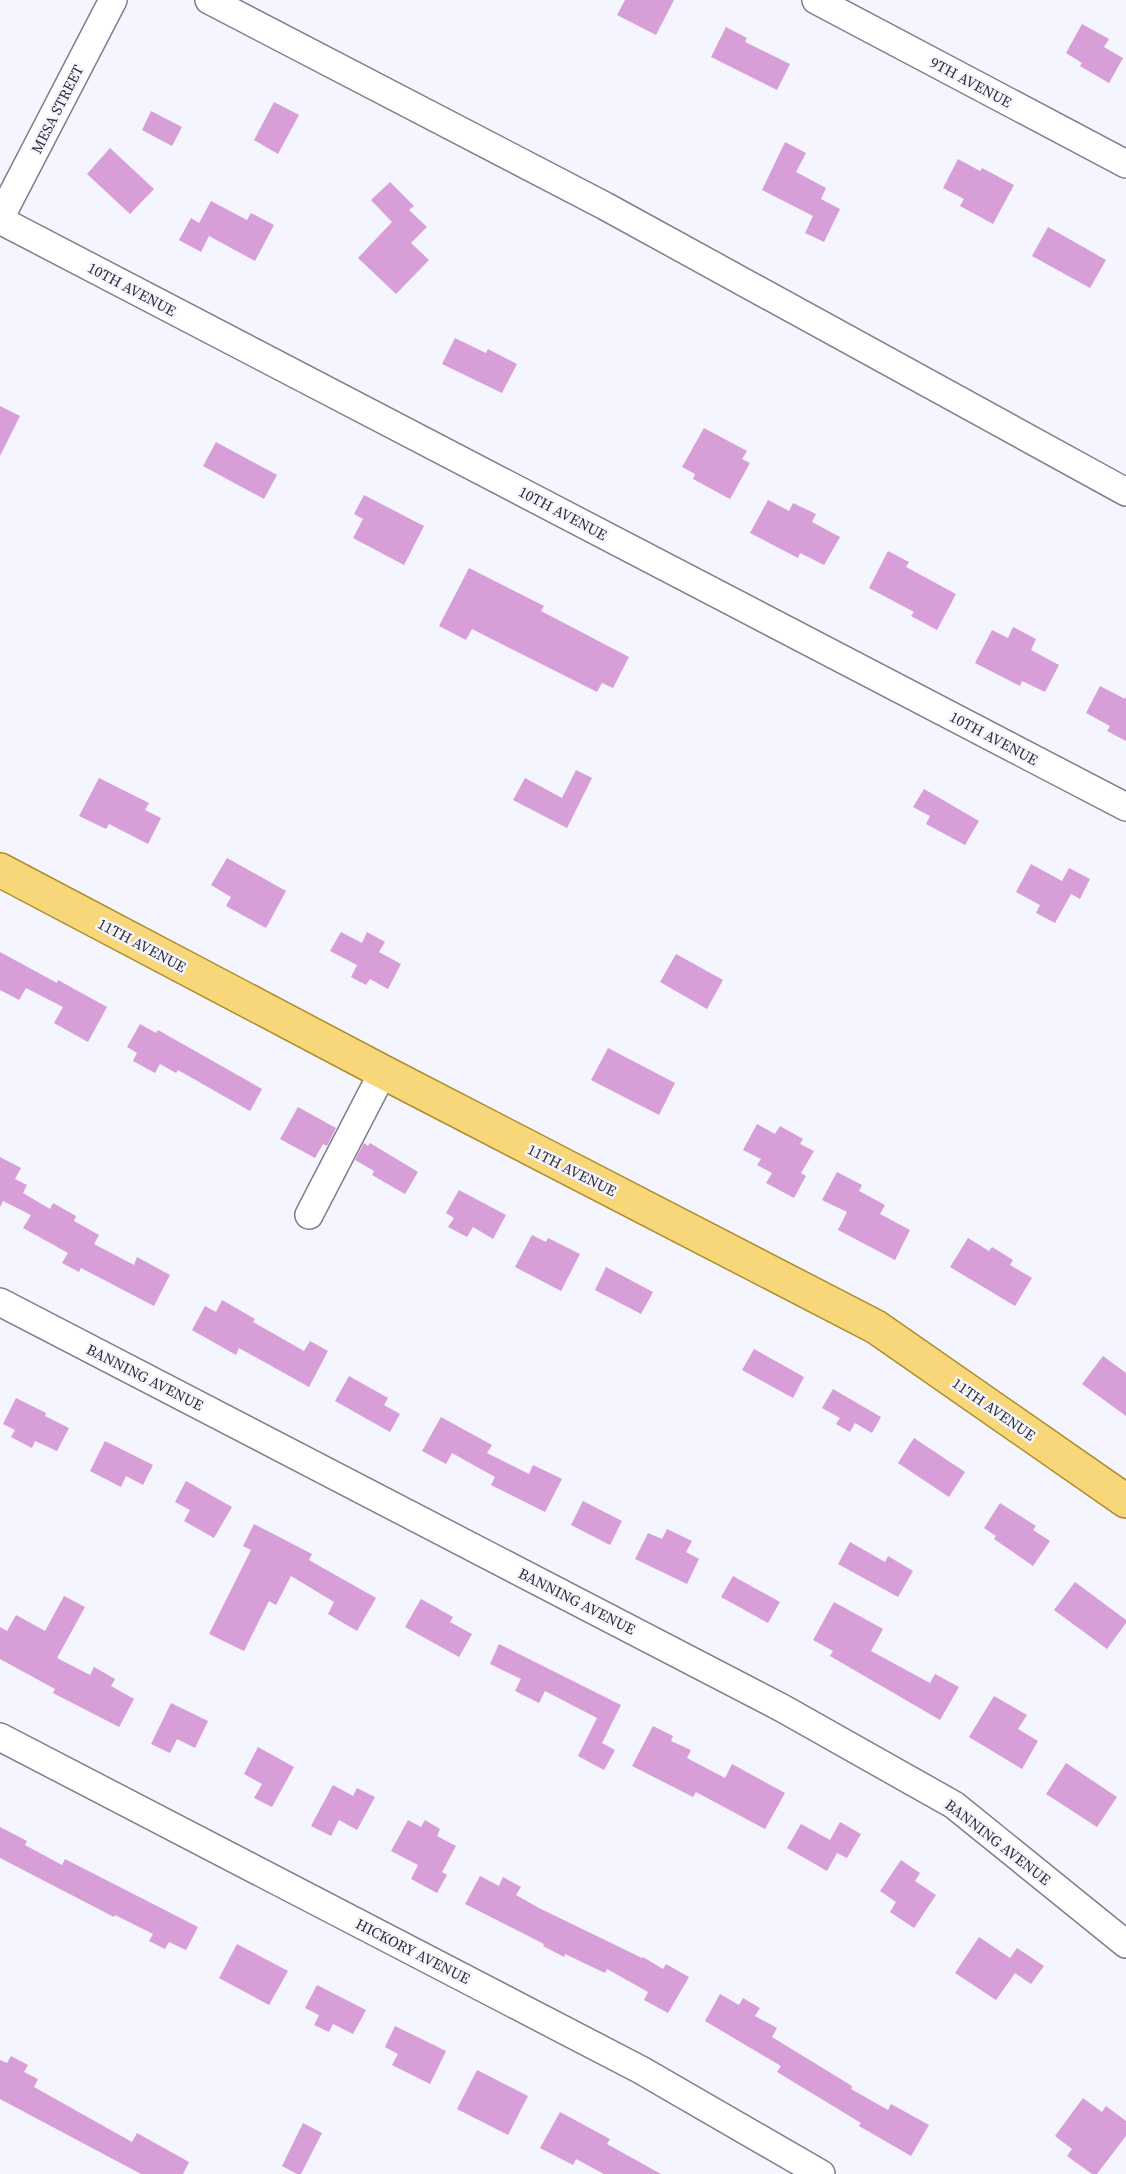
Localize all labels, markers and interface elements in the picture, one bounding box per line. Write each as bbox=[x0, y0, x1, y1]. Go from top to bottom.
street label: 9TH AVENUE bbox=[926, 52, 1016, 112]
street label: MESA STREET bbox=[26, 61, 88, 157]
street label: 10TH AVENUE bbox=[84, 257, 180, 321]
street label: 10TH AVENUE bbox=[515, 481, 611, 545]
street label: 10TH AVENUE bbox=[946, 706, 1042, 770]
street label: 11TH AVENUE bbox=[94, 913, 190, 977]
street label: 11TH AVENUE bbox=[524, 1139, 620, 1201]
street label: BANNING AVENUE bbox=[83, 1338, 207, 1416]
street label: 11TH AVENUE bbox=[948, 1373, 1040, 1445]
street label: BANNING AVENUE bbox=[515, 1562, 639, 1640]
street label: BANNING AVENUE bbox=[941, 1794, 1055, 1890]
street label: HICKORY AVENUE bbox=[352, 1913, 474, 1989]

